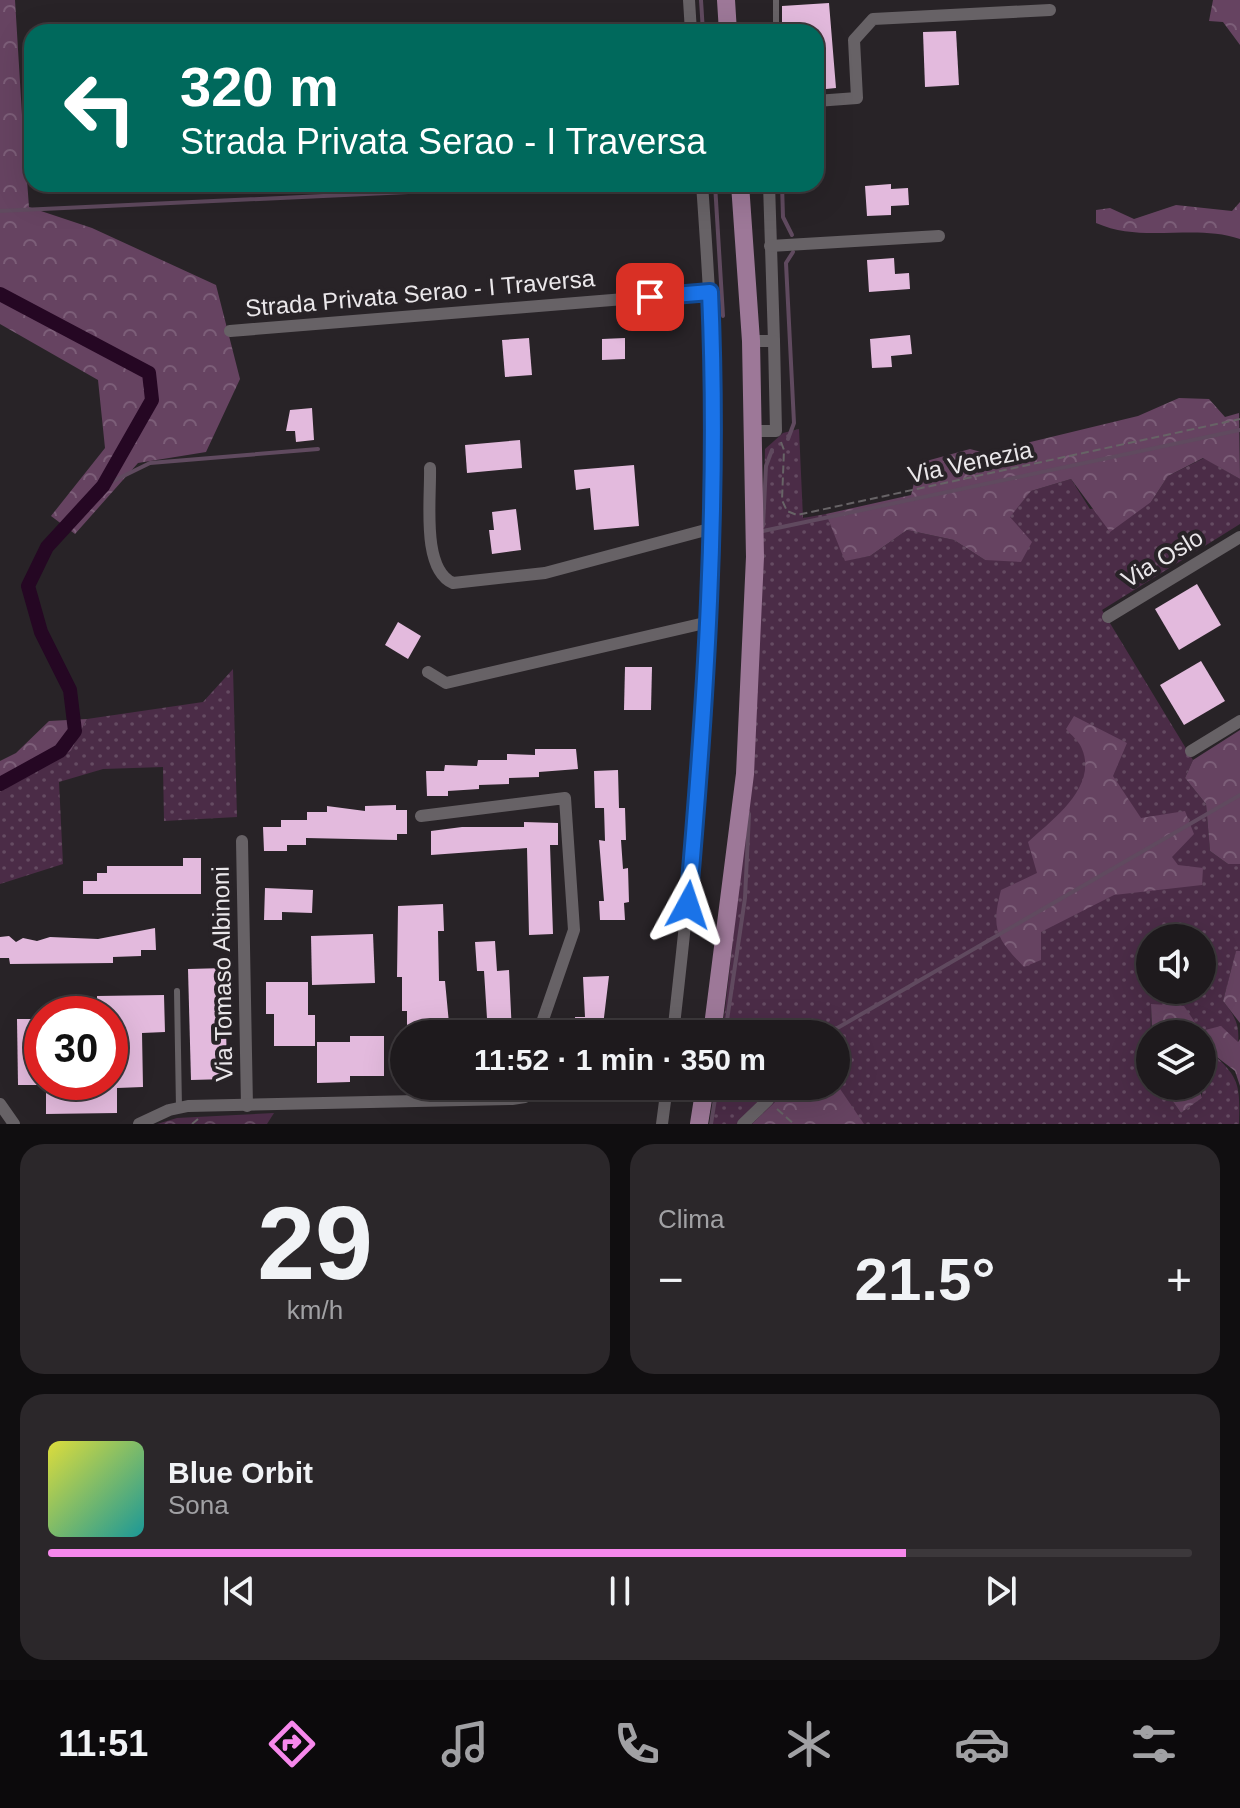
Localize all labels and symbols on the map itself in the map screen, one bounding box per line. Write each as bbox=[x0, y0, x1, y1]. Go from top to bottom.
pin bbox=[616, 263, 684, 331]
street label: Strada Privata Serao - I Traversa bbox=[244, 264, 597, 322]
street label: Via Venezia bbox=[905, 436, 1035, 488]
street label: Via Oslo bbox=[1116, 523, 1208, 593]
position arrow bbox=[646, 863, 730, 947]
street label: Via Tomaso Albinoni bbox=[207, 866, 237, 1082]
speed limit sign: 30 bbox=[24, 996, 128, 1100]

